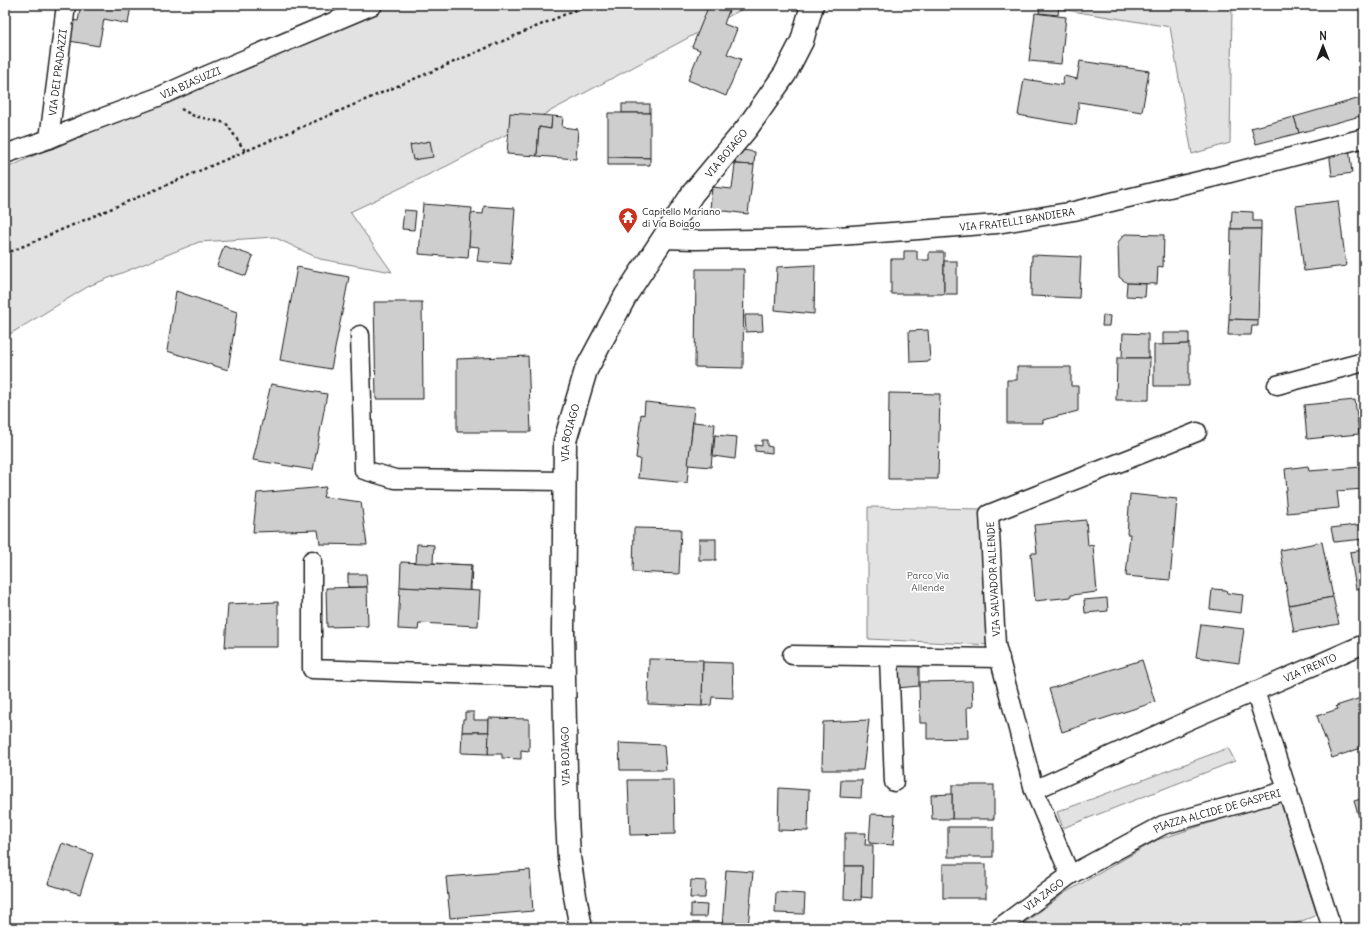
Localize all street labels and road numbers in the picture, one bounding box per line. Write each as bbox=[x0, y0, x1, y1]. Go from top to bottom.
street label: VIA DEI PRADAZZI bbox=[46, 28, 70, 117]
street label: VIA BIASUZZI bbox=[159, 64, 223, 102]
street label: VIA BOIAGO bbox=[703, 126, 751, 180]
street label: VIA FRATELLI BANDIERA bbox=[959, 205, 1076, 234]
street label: VIA BOIAGO bbox=[559, 402, 583, 462]
street label: VIA SALVADOR ALLENDE bbox=[984, 521, 1003, 637]
street label: VIA TRENTO bbox=[1282, 651, 1339, 685]
street label: VIA BOIAGO bbox=[558, 726, 573, 786]
street label: PIAZZA ALCIDE DE GASPERI bbox=[1151, 786, 1282, 836]
street label: VIA ZAGO bbox=[1022, 876, 1067, 914]

